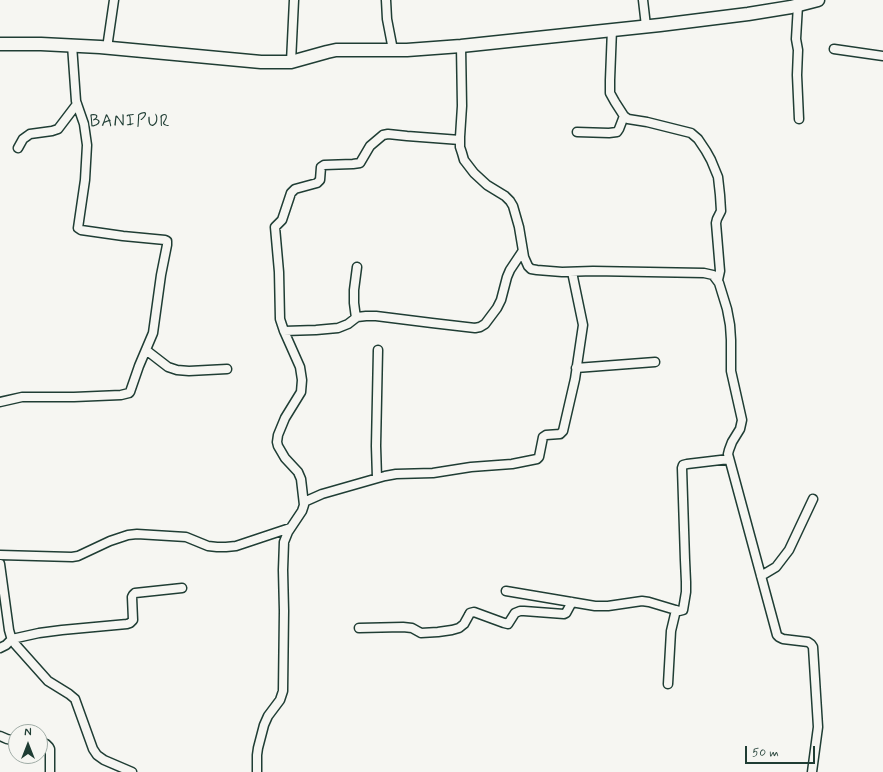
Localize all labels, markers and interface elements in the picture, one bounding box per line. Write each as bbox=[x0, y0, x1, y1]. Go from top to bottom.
district label: BANIPUR bbox=[89, 112, 171, 132]
north arrow bbox=[8, 724, 48, 764]
text: N bbox=[24, 726, 32, 740]
scale bar bbox=[747, 738, 817, 764]
text: 50 m bbox=[752, 745, 779, 761]

